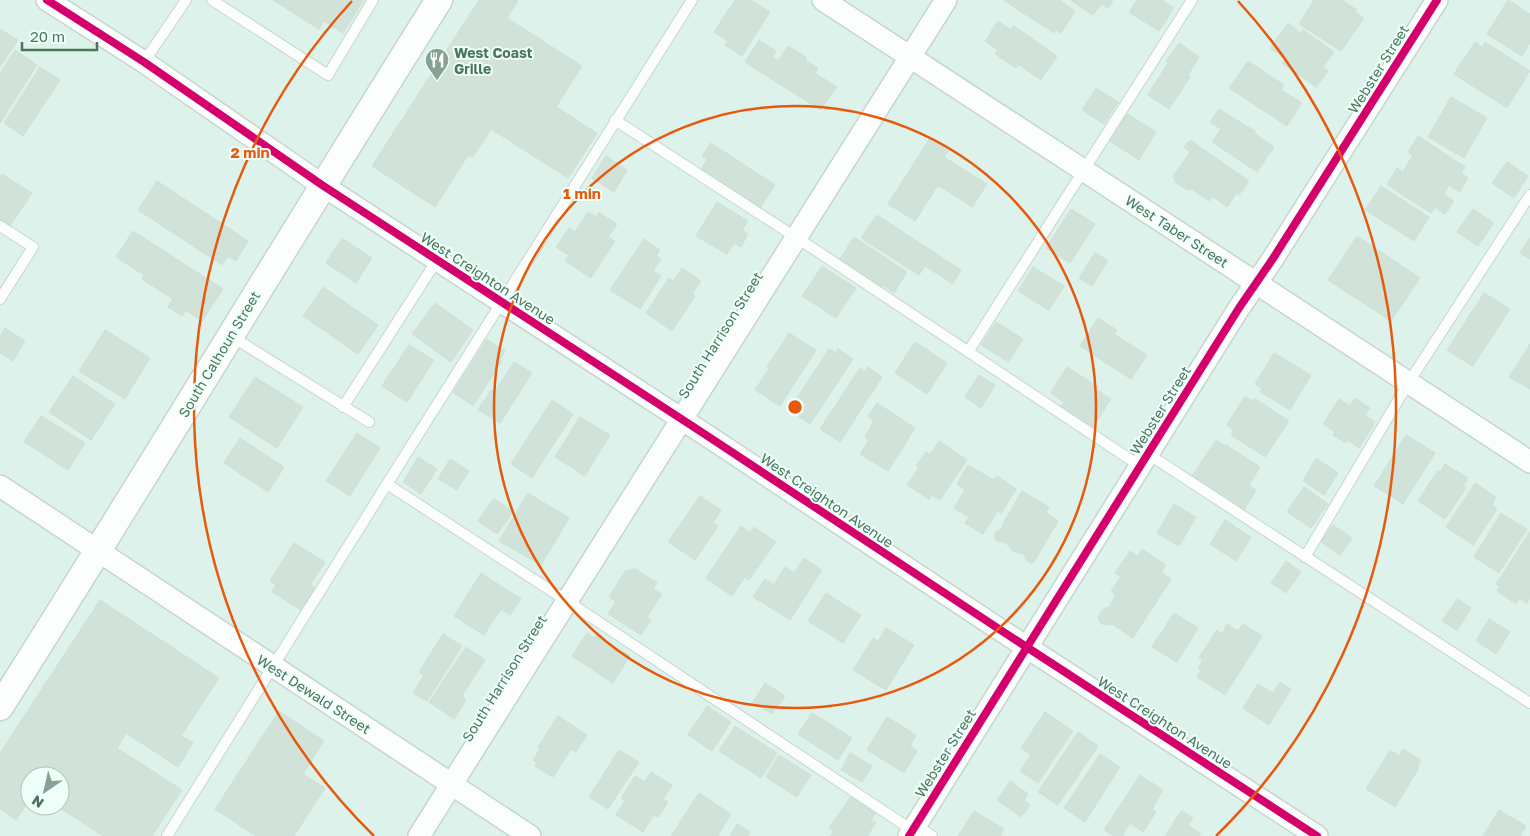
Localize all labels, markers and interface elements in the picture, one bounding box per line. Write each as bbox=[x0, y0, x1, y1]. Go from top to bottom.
scale bar bbox=[22, 20, 98, 52]
street label: Webster Street bbox=[1344, 22, 1412, 116]
text: 20 m bbox=[30, 27, 65, 45]
place label: West Coast Grille bbox=[454, 44, 533, 77]
restaurant icon: West Coast Grille bbox=[424, 47, 450, 81]
text: 2 min bbox=[230, 143, 270, 161]
text: 1 min bbox=[563, 184, 601, 202]
street label: West Taber Street bbox=[1122, 191, 1232, 271]
street label: West Creighton Avenue bbox=[418, 228, 558, 328]
street label: South Harrison Street bbox=[674, 269, 766, 401]
street label: South Calhoun Street bbox=[175, 288, 263, 420]
street label: Webster Street bbox=[1126, 363, 1194, 457]
centre of rings bbox=[786, 398, 804, 416]
street label: West Creighton Avenue bbox=[757, 449, 897, 551]
street label: South Harrison Street bbox=[458, 612, 550, 744]
street label: West Dewald Street bbox=[254, 651, 374, 737]
street label: West Creighton Avenue bbox=[1095, 672, 1235, 772]
street label: Webster Street bbox=[911, 706, 979, 800]
north arrow bbox=[20, 766, 70, 816]
text: N bbox=[28, 792, 47, 812]

